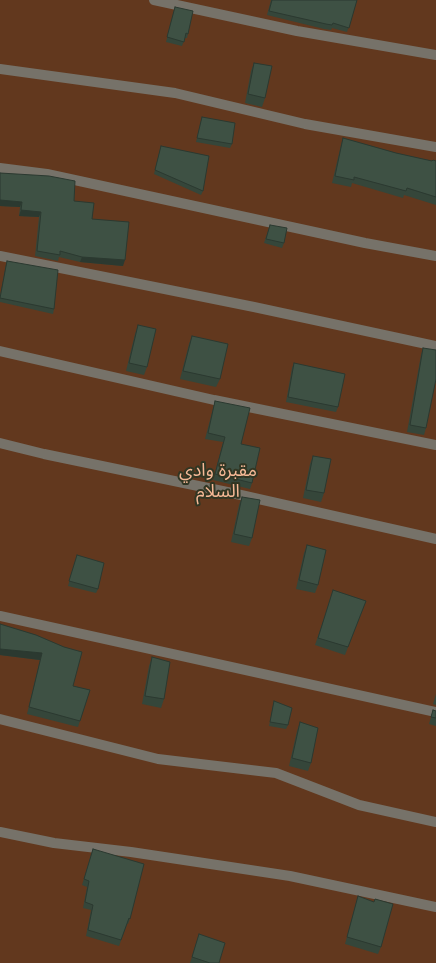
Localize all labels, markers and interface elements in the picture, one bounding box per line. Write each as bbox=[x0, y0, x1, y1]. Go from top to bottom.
park label: مقبرة وادي السلام bbox=[179, 460, 257, 502]

